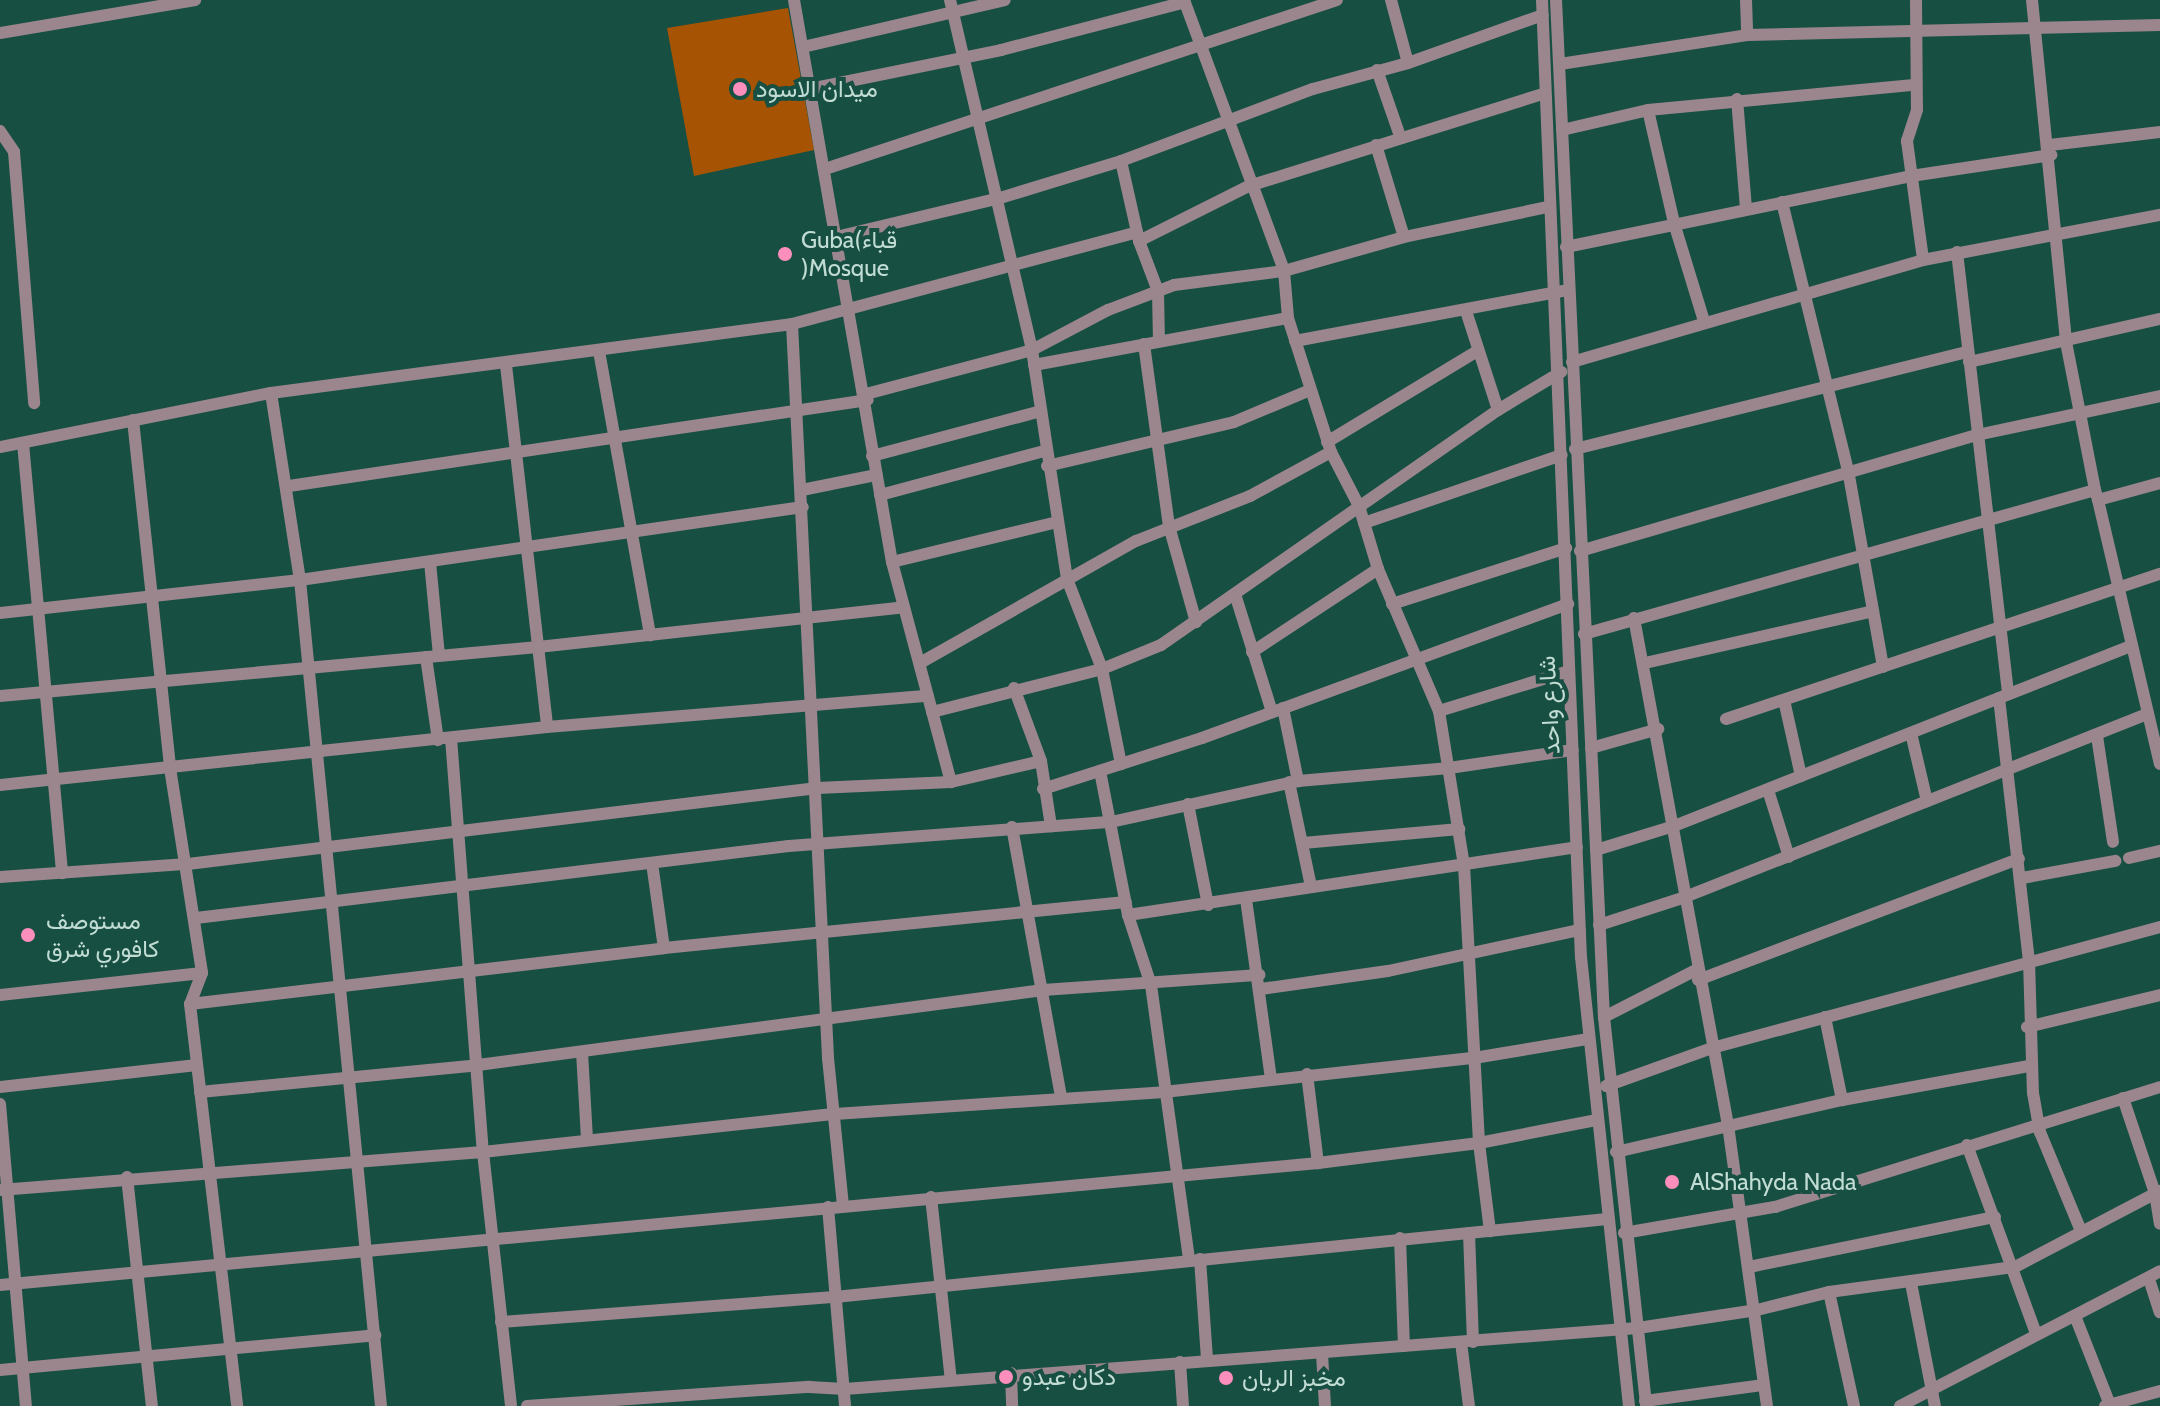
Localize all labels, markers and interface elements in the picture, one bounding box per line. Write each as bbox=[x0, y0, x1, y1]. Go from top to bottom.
place label: ميدان الاسود bbox=[756, 75, 878, 103]
marker: ميدان الاسود bbox=[731, 80, 749, 98]
place label: Guba(قباء )Mosque bbox=[801, 226, 897, 282]
marker: Guba(قباء )Mosque bbox=[776, 245, 794, 263]
street label: شارع واحد bbox=[1532, 655, 1566, 755]
place label: مستوصف كافوري شرق bbox=[46, 907, 159, 963]
marker: مستوصف كافوري شرق bbox=[17, 924, 39, 946]
place label: AlShahyda Nada bbox=[1690, 1168, 1856, 1196]
marker: AlShahyda Nada bbox=[1661, 1171, 1683, 1193]
place label: دكان عبدو bbox=[1022, 1363, 1116, 1391]
place label: مخبز الريان bbox=[1242, 1364, 1346, 1392]
marker: دكان عبدو bbox=[997, 1368, 1015, 1386]
marker: مخبز الريان bbox=[1217, 1369, 1235, 1387]

